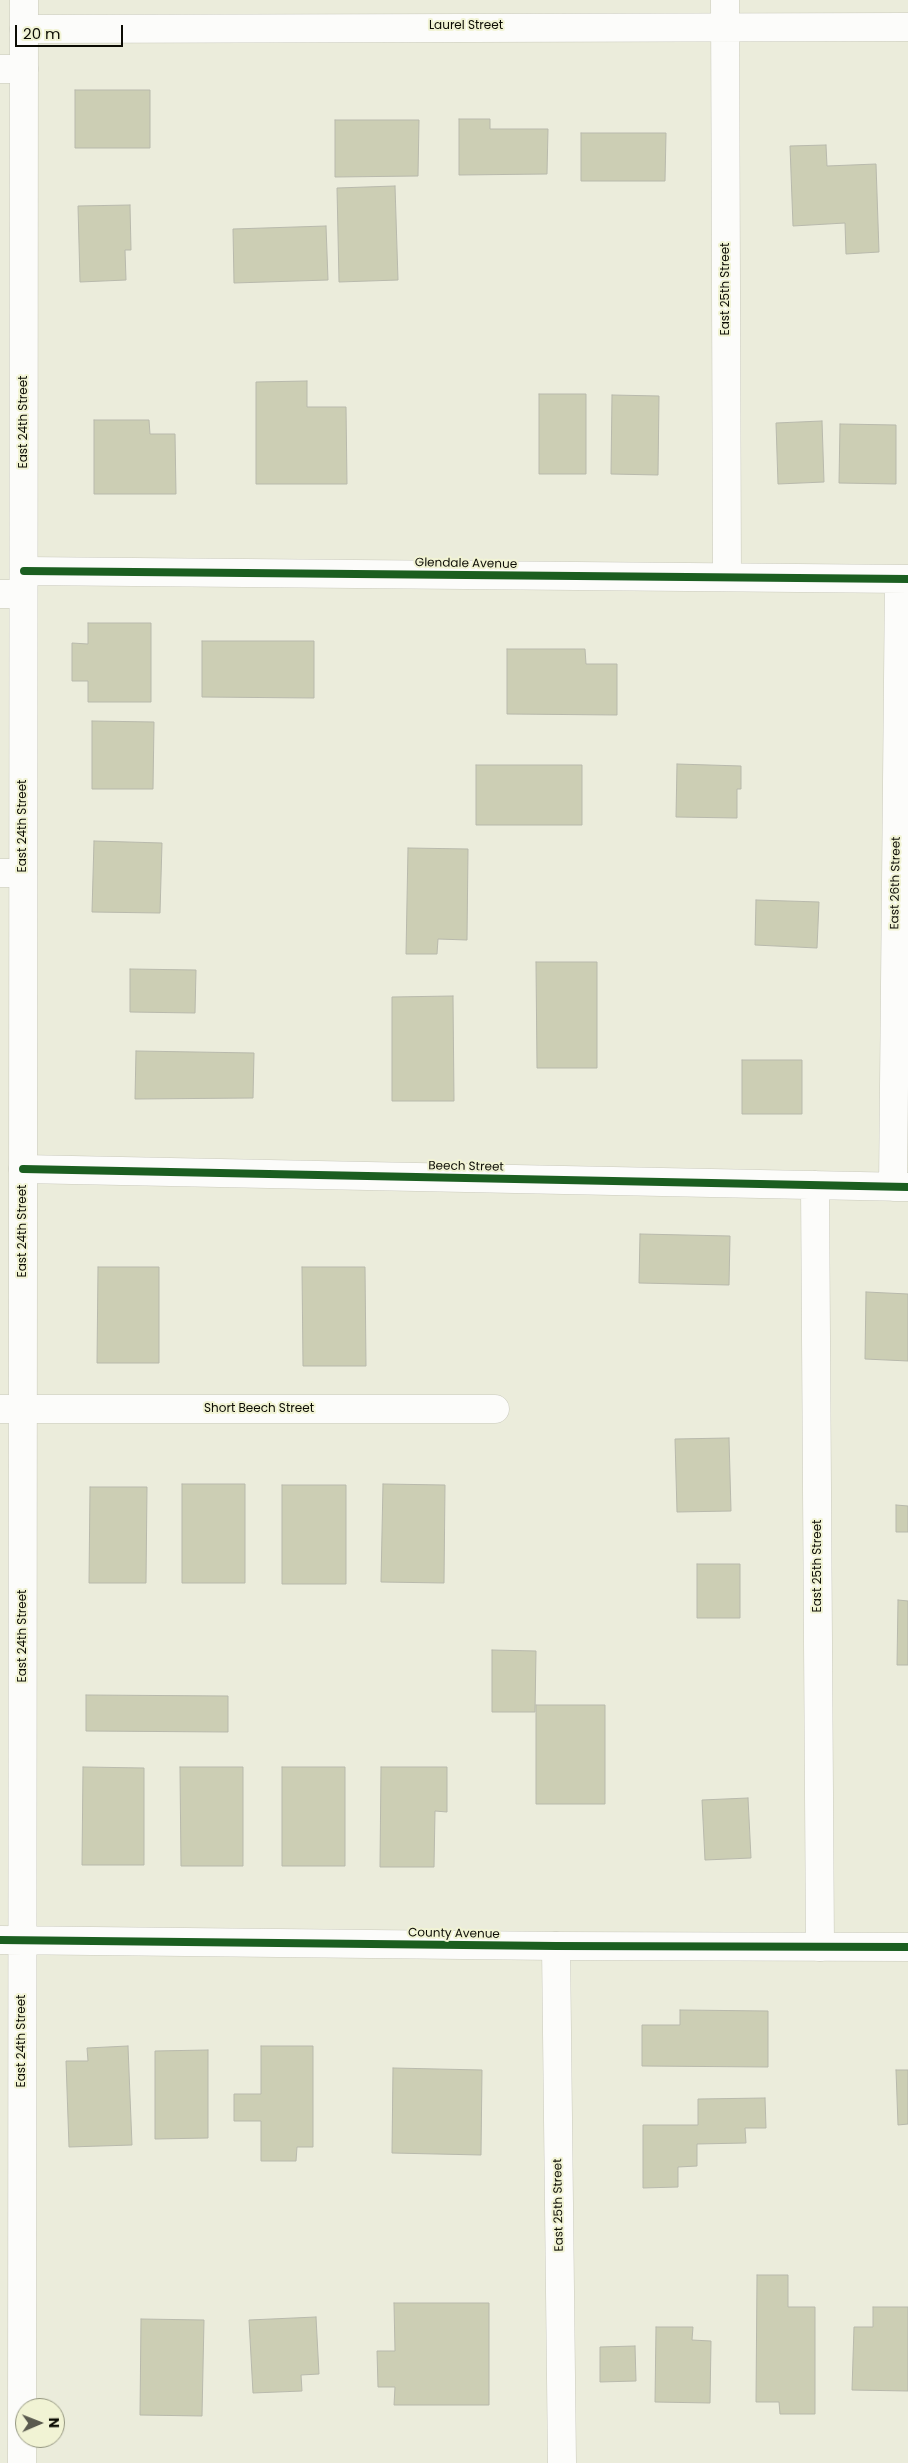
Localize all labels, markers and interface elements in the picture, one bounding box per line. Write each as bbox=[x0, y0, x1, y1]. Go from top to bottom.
scale bar bbox=[18, 15, 125, 47]
street label: Laurel Street bbox=[429, 19, 503, 33]
text: 20 m bbox=[23, 23, 61, 44]
street label: East 25th Street bbox=[719, 243, 733, 335]
street label: East 24th Street bbox=[17, 376, 31, 468]
street label: Glendale Avenue bbox=[415, 556, 517, 572]
street label: East 24th Street bbox=[16, 780, 30, 872]
street label: East 26th Street bbox=[888, 836, 904, 930]
street label: Beech Street bbox=[428, 1159, 504, 1175]
street label: East 24th Street bbox=[16, 1185, 30, 1277]
street label: Short Beech Street bbox=[204, 1402, 314, 1416]
street label: East 25th Street bbox=[811, 1520, 825, 1612]
street label: East 24th Street bbox=[16, 1590, 30, 1682]
street label: County Avenue bbox=[408, 1926, 500, 1942]
street label: East 24th Street bbox=[15, 1995, 29, 2087]
street label: East 25th Street bbox=[551, 2158, 567, 2252]
north arrow bbox=[15, 2398, 65, 2448]
text: N bbox=[44, 2417, 64, 2428]

